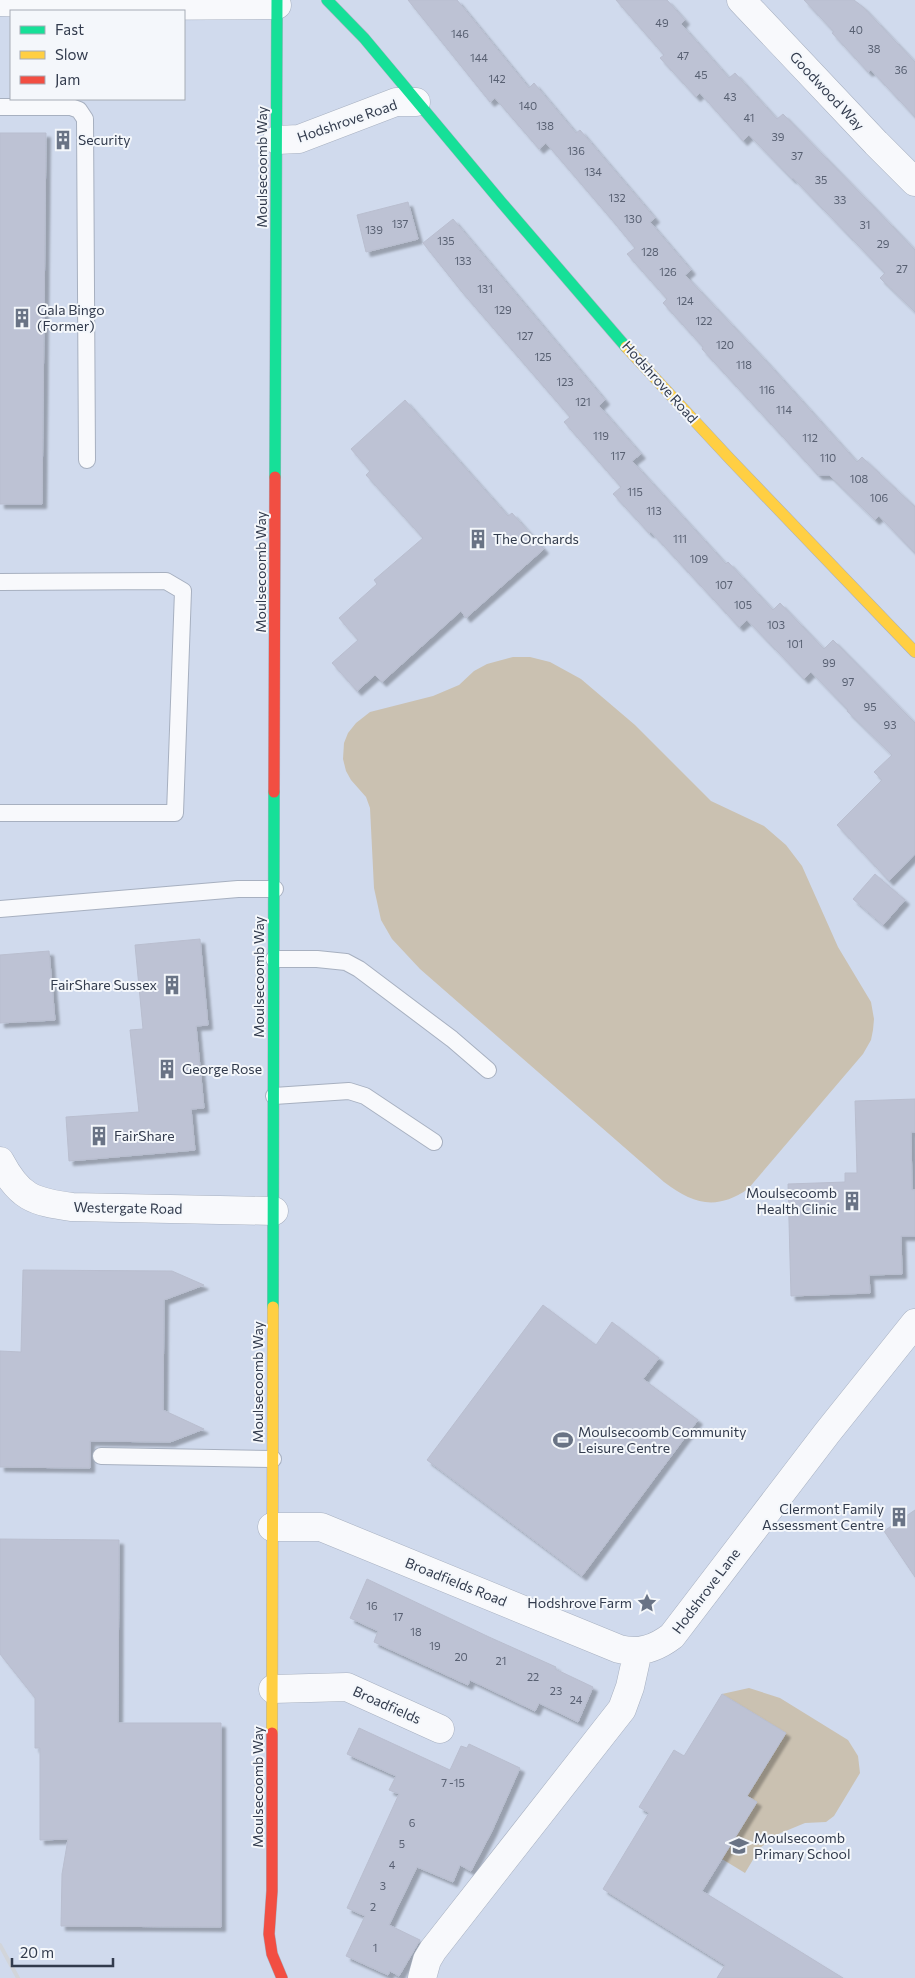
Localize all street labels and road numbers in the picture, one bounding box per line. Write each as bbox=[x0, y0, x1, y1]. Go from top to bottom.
street label: Goodwood Way bbox=[787, 48, 868, 134]
street label: Hodshrove Road bbox=[295, 95, 399, 146]
street label: Moulsecoomb Way bbox=[253, 106, 270, 228]
street label: Hodshrove Road bbox=[619, 337, 702, 426]
street label: Moulsecoomb Way bbox=[252, 511, 269, 633]
street label: Moulsecoomb Way bbox=[250, 916, 267, 1038]
street label: Westergate Road bbox=[73, 1198, 183, 1217]
street label: Moulsecoomb Way bbox=[249, 1321, 266, 1443]
street label: Hodshrove Lane bbox=[668, 1545, 743, 1637]
street label: Broadfields Road bbox=[403, 1553, 509, 1610]
street label: Broadfields bbox=[351, 1682, 424, 1727]
street label: Moulsecoomb Way bbox=[249, 1726, 266, 1848]

